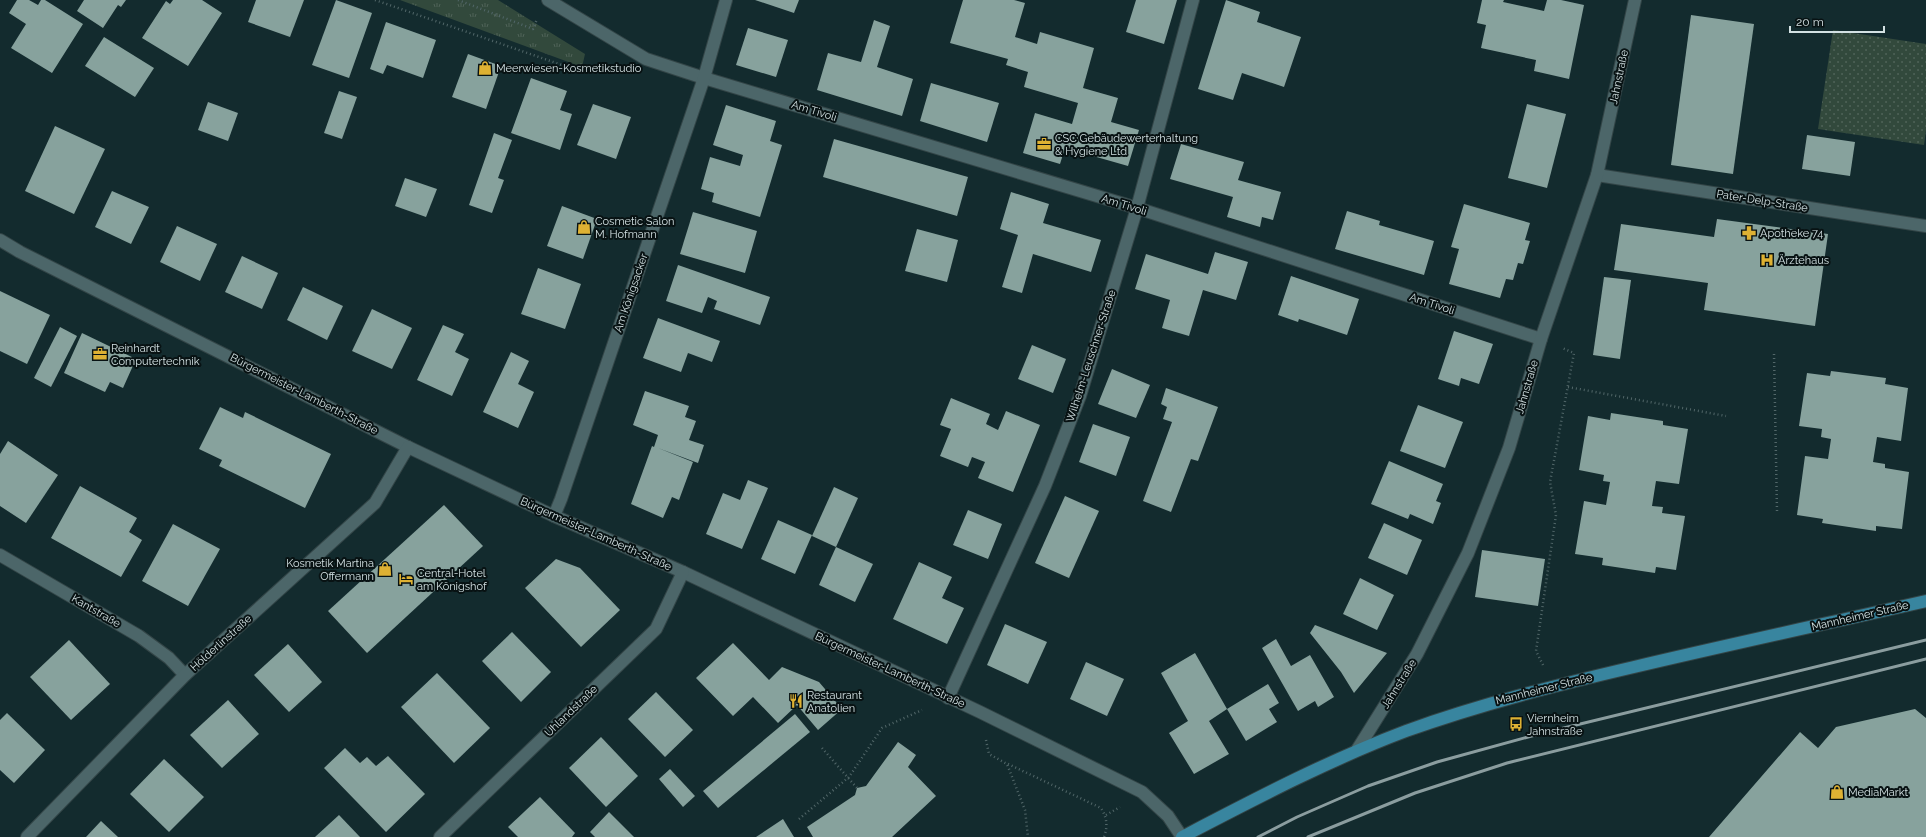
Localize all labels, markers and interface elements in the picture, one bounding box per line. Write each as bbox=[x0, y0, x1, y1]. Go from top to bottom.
scale bar bbox=[1790, 8, 1884, 34]
text: 20 m bbox=[1796, 15, 1824, 29]
street label: Jahnstraße bbox=[1607, 48, 1631, 105]
shop icon: Meerwiesen-Kosmetikstudio bbox=[477, 60, 493, 76]
place label: Meerwiesen-Kosmetikstudio bbox=[496, 62, 642, 75]
street label: Am Tivoli bbox=[790, 98, 838, 124]
place label: CSC Gebäudewerterhaltung & Hygiene Ltd bbox=[1055, 132, 1198, 158]
office icon: CSC Gebäudewerterhaltung & Hygiene Ltd bbox=[1036, 136, 1052, 152]
street label: Pater-Delp-Straße bbox=[1715, 187, 1809, 215]
street label: Am Tivoli bbox=[1100, 192, 1148, 218]
place label: Cosmetic Salon M. Hofmann bbox=[595, 215, 674, 241]
shop icon: Cosmetic Salon M. Hofmann bbox=[576, 219, 592, 235]
pharmacy icon: Apotheke 74 bbox=[1741, 225, 1757, 241]
place label: Apotheke 74 bbox=[1760, 227, 1823, 240]
street label: Am Königsacker bbox=[611, 252, 651, 334]
hospital icon: Ärztehaus bbox=[1759, 252, 1775, 268]
place label: Ärztehaus bbox=[1778, 254, 1829, 267]
street label: Wilhelm-Leuschner-Straße bbox=[1063, 288, 1119, 424]
street label: Am Tivoli bbox=[1408, 291, 1456, 317]
place label: Reinhardt Computertechnik bbox=[111, 342, 200, 368]
office icon: Reinhardt Computertechnik bbox=[92, 346, 108, 362]
street label: Bürgermeister-Lamberth-Straße bbox=[228, 351, 381, 437]
street label: Jahnstraße bbox=[1513, 358, 1541, 415]
street label: Bürgermeister-Lamberth-Straße bbox=[518, 495, 674, 574]
place label: Kosmetik Martina Offermann bbox=[286, 557, 374, 583]
shop icon: Kosmetik Martina Offermann bbox=[377, 561, 393, 577]
place label: Central-Hotel am Königshof bbox=[417, 567, 487, 593]
hotel icon: Central-Hotel am Königshof bbox=[398, 571, 414, 587]
street label: Kantstraße bbox=[69, 592, 123, 631]
street label: Mannheimer Straße bbox=[1810, 598, 1910, 634]
street label: Hölderlinstraße bbox=[188, 612, 255, 674]
street label: Bürgermeister-Lamberth-Straße bbox=[813, 629, 968, 711]
street label: Jahnstraße bbox=[1379, 657, 1419, 711]
street label: Mannheimer Straße bbox=[1494, 671, 1594, 707]
street label: Uhlandstraße bbox=[542, 682, 600, 739]
place label: Restaurant Anatolien bbox=[807, 689, 862, 715]
restaurant icon: Restaurant Anatolien bbox=[788, 693, 804, 709]
place label: Viernheim Jahnstraße bbox=[1527, 712, 1583, 738]
bus stop icon: Viernheim Jahnstraße bbox=[1508, 716, 1524, 732]
shop icon: MediaMarkt bbox=[1829, 784, 1845, 800]
place label: MediaMarkt bbox=[1848, 786, 1909, 799]

